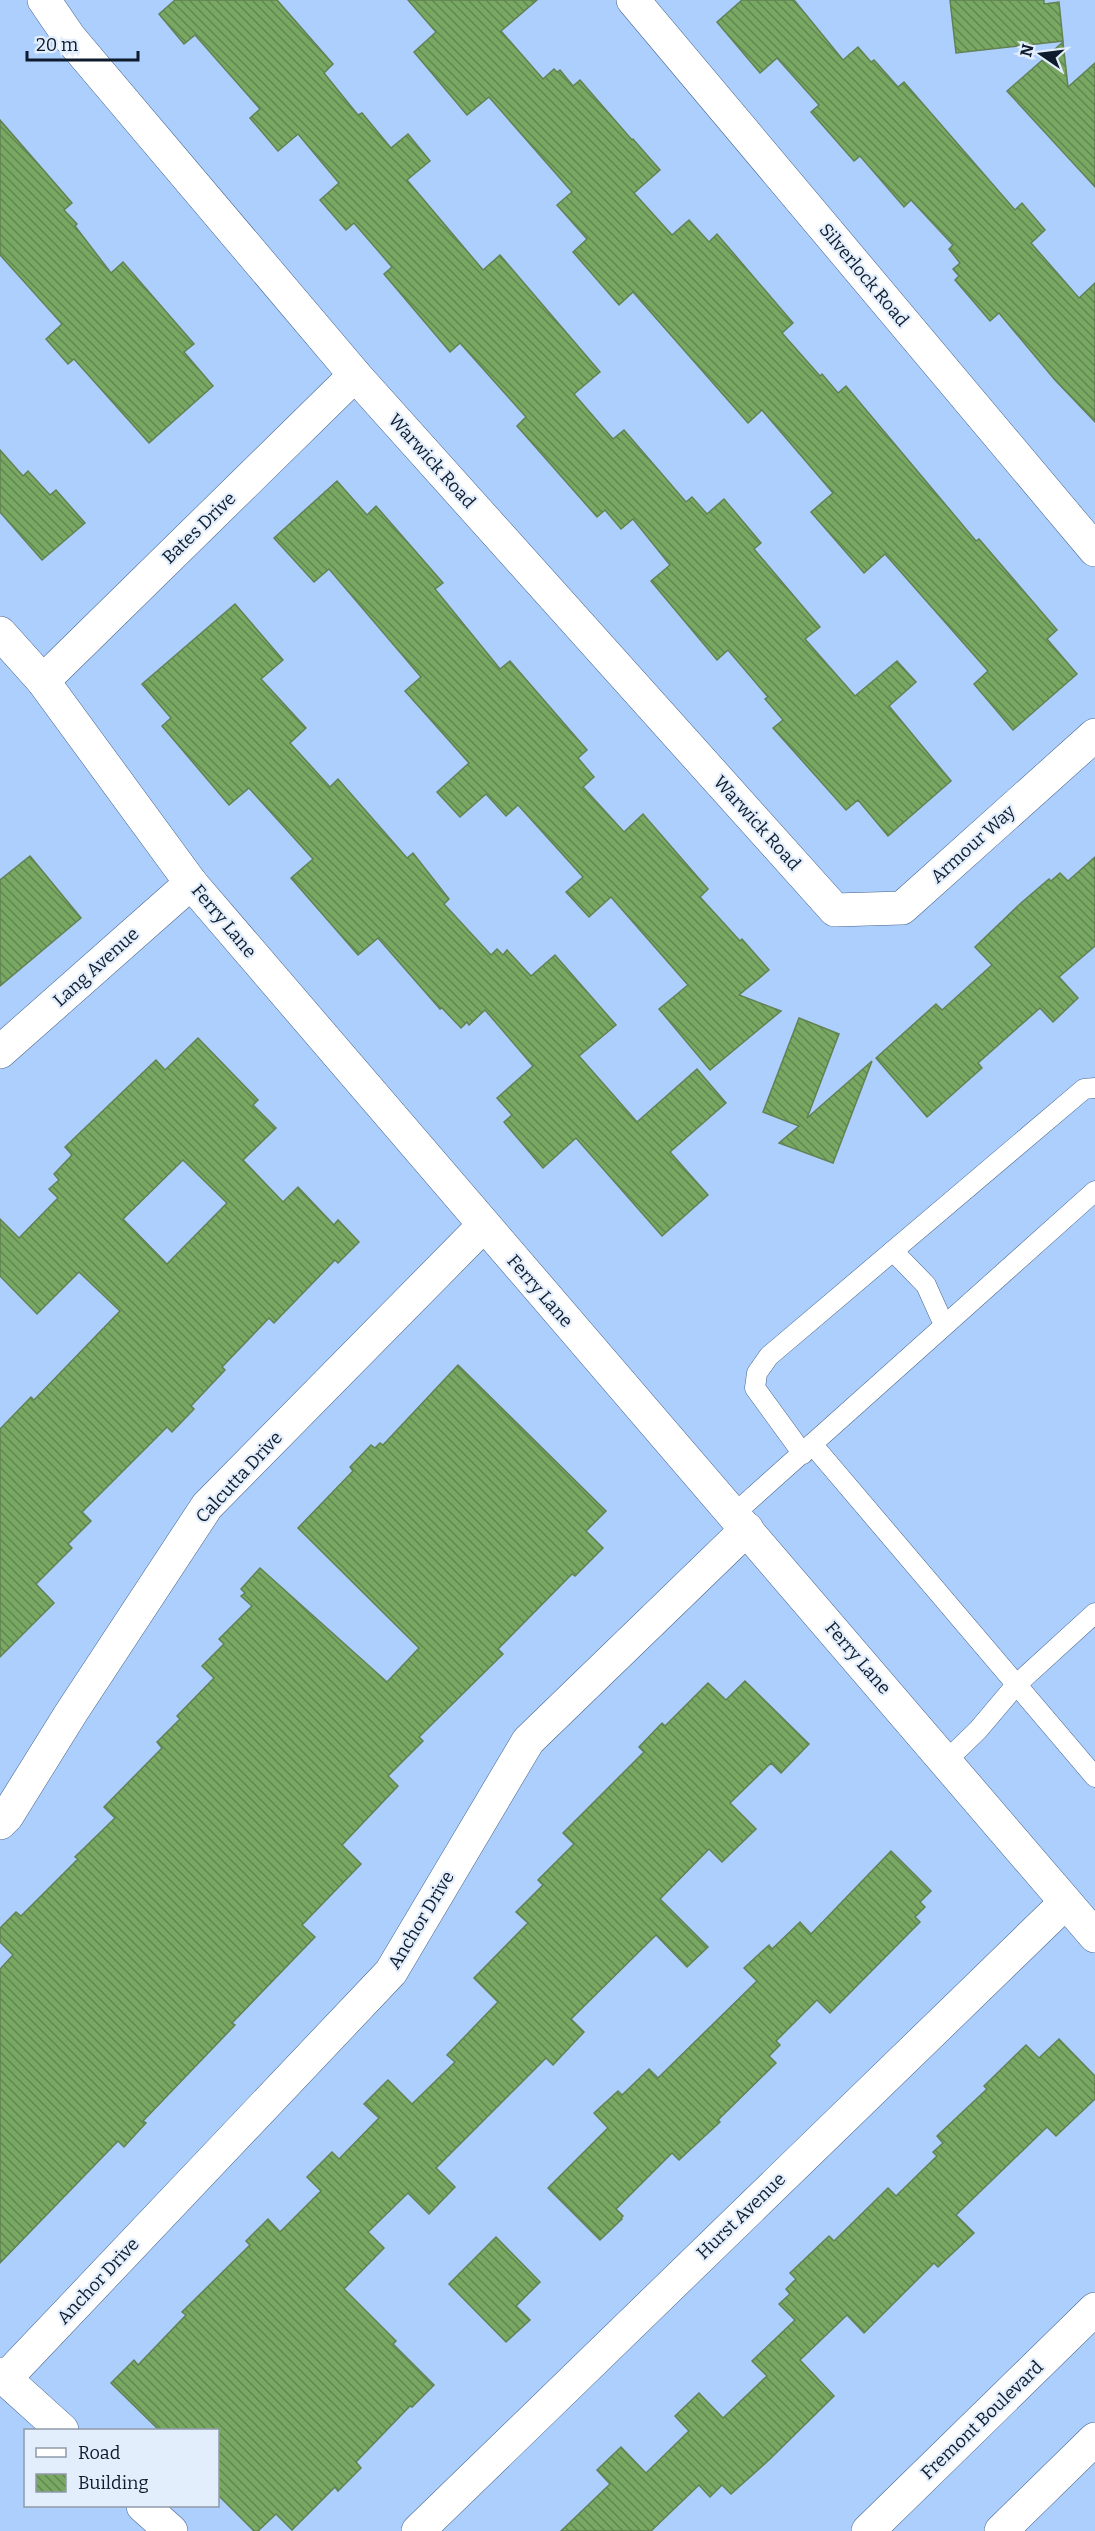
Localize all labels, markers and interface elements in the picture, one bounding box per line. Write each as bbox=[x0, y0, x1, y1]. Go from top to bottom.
scale bar bbox=[27, 24, 138, 62]
north arrow bbox=[1011, 24, 1071, 84]
text: 20 m bbox=[36, 34, 78, 56]
text: N bbox=[1016, 42, 1038, 59]
street label: Silverlock Road bbox=[815, 219, 914, 331]
street label: Warwick Road bbox=[384, 409, 480, 513]
street label: Bates Drive bbox=[158, 488, 240, 568]
street label: Warwick Road bbox=[709, 771, 805, 875]
street label: Armour Way bbox=[926, 800, 1020, 888]
street label: Ferry Lane bbox=[187, 880, 261, 962]
street label: Lang Avenue bbox=[49, 923, 143, 1011]
street label: Ferry Lane bbox=[503, 1250, 577, 1332]
street label: Calcutta Drive bbox=[191, 1427, 287, 1527]
street label: Ferry Lane bbox=[821, 1617, 895, 1699]
street label: Anchor Drive bbox=[383, 1867, 459, 1973]
street label: Hurst Avenue bbox=[692, 2168, 790, 2264]
street label: Anchor Drive bbox=[52, 2233, 144, 2329]
street label: Fremont Boulevard bbox=[916, 2356, 1048, 2484]
legend bbox=[24, 2429, 219, 2507]
text: Road bbox=[78, 2442, 121, 2464]
text: Building bbox=[78, 2472, 149, 2494]

